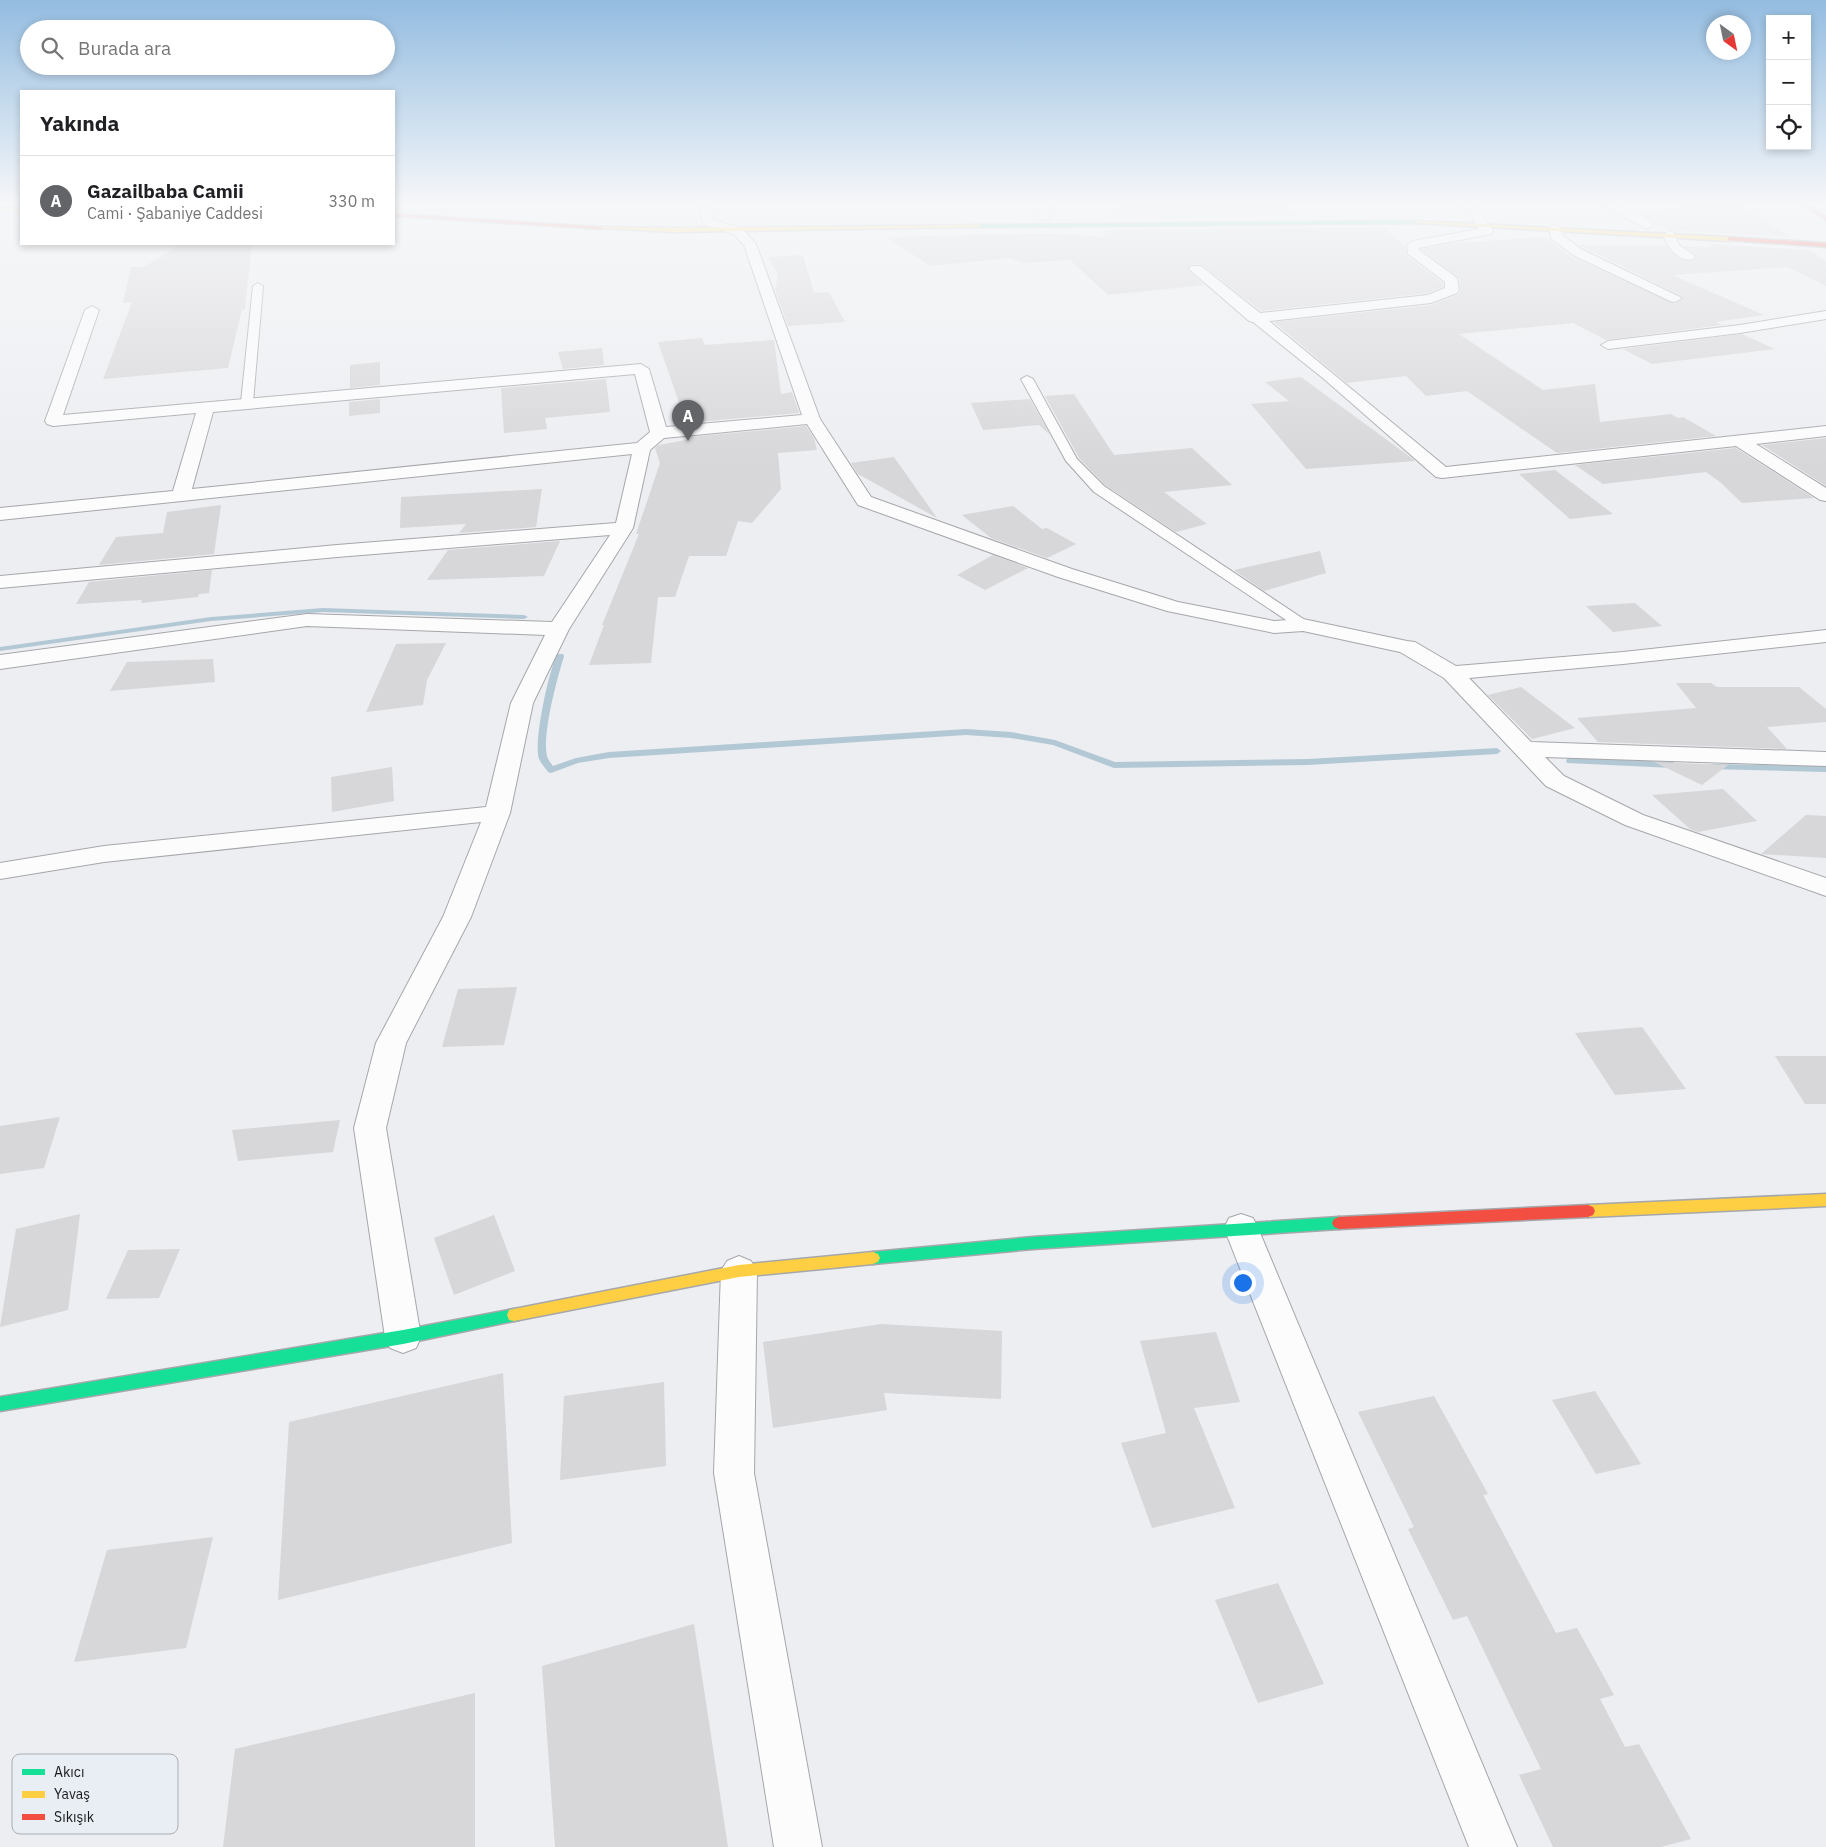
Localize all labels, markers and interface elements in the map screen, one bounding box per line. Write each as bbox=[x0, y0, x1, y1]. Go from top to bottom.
north arrow bbox=[1706, 15, 1751, 60]
map controls bbox=[1766, 15, 1811, 150]
button: + bbox=[1766, 15, 1811, 60]
search box bbox=[20, 20, 395, 75]
icon: search bbox=[38, 34, 66, 62]
text: Burada ara bbox=[78, 36, 171, 60]
button: − bbox=[1766, 60, 1811, 105]
button: locate bbox=[1766, 105, 1811, 150]
text: Yakında bbox=[40, 109, 120, 137]
text: Gazailbaba Camii bbox=[87, 179, 244, 203]
text: A bbox=[51, 191, 61, 211]
text: 330 m bbox=[328, 191, 375, 211]
text: Cami · Şabaniye Caddesi bbox=[87, 203, 263, 223]
pin: A bbox=[672, 400, 704, 441]
your location bbox=[1230, 1270, 1256, 1296]
legend bbox=[12, 1754, 178, 1834]
text: Akıcı bbox=[54, 1763, 84, 1781]
text: Yavaş bbox=[54, 1785, 90, 1803]
text: Sıkışık bbox=[54, 1808, 95, 1826]

